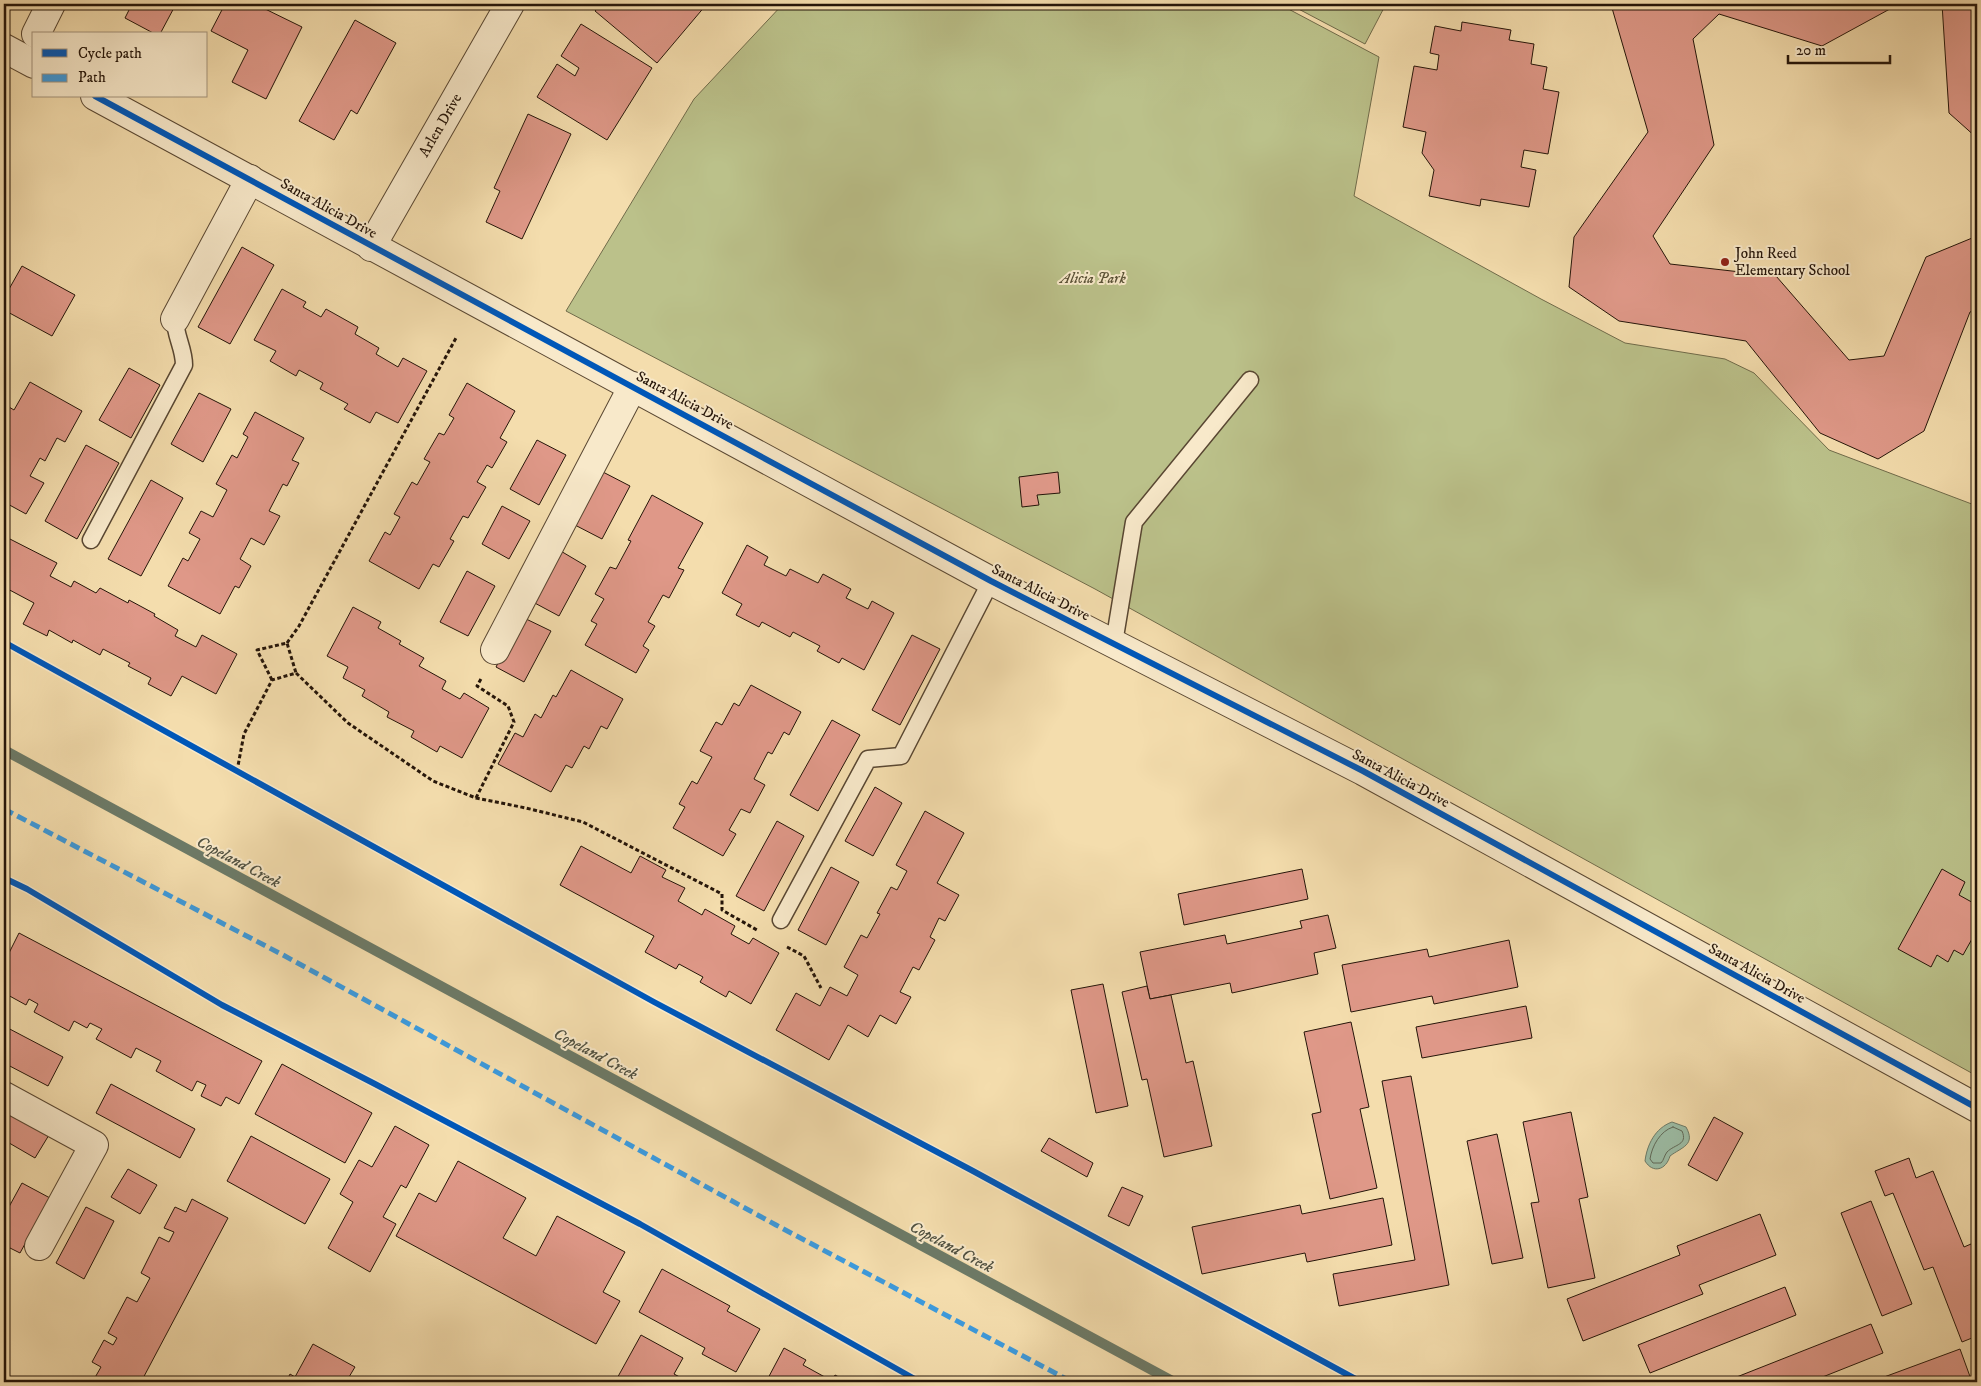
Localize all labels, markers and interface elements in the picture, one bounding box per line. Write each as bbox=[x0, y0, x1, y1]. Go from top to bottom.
legend bbox=[32, 32, 208, 98]
scale bar bbox=[1788, 32, 1891, 64]
text: 20 m bbox=[1796, 41, 1826, 60]
text: Cycle path bbox=[78, 44, 142, 63]
text: Path bbox=[78, 68, 106, 87]
street label: Arlen Drive bbox=[415, 90, 466, 160]
street label: Santa Alicia Drive bbox=[277, 174, 380, 243]
place label: John Reed Elementary School bbox=[1733, 244, 1850, 280]
marker: John Reed Elementary School bbox=[1719, 256, 1731, 268]
park label: Alicia Park bbox=[1058, 269, 1126, 288]
street label: Santa Alicia Drive bbox=[633, 367, 737, 434]
street label: Santa Alicia Drive bbox=[989, 560, 1093, 625]
street label: Santa Alicia Drive bbox=[1349, 745, 1453, 812]
water label: Copeland Creek bbox=[193, 831, 284, 893]
street label: Santa Alicia Drive bbox=[1705, 939, 1808, 1008]
water label: Copeland Creek bbox=[550, 1023, 641, 1085]
water label: Copeland Creek bbox=[906, 1216, 997, 1278]

